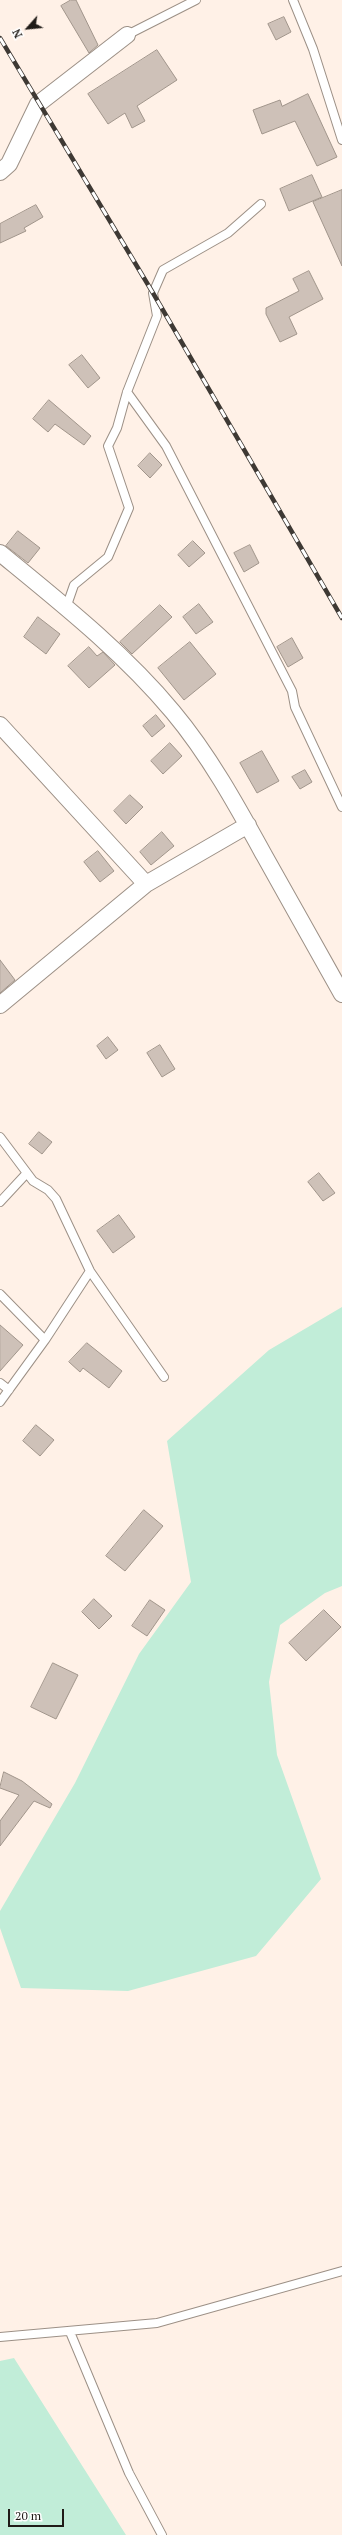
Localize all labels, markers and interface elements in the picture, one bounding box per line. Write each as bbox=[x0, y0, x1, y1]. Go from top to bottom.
north arrow bbox=[8, 8, 48, 48]
text: N bbox=[9, 27, 25, 40]
scale bar bbox=[10, 2501, 66, 2527]
text: 20 m bbox=[15, 2508, 41, 2523]

